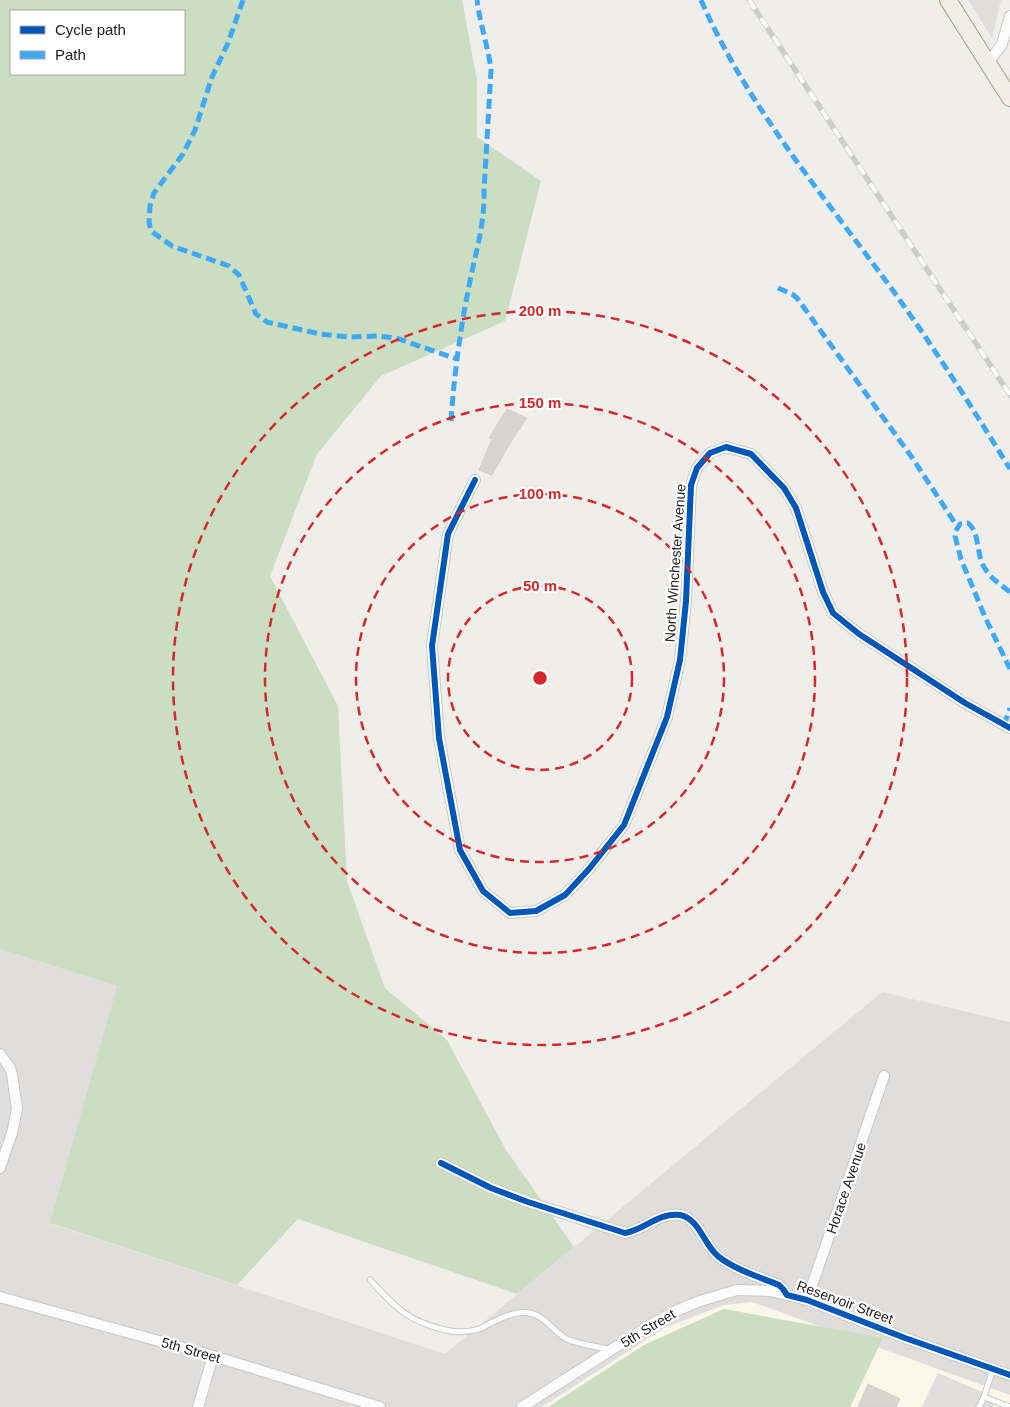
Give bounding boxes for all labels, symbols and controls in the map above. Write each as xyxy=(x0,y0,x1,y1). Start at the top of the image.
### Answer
legend xyxy=(10,10,185,75)
text: Cycle path xyxy=(55,21,126,38)
text: Path xyxy=(55,46,86,63)
text: 200 m xyxy=(519,302,561,319)
text: 150 m xyxy=(519,394,561,411)
street label: North Winchester Avenue xyxy=(661,483,689,643)
text: 100 m xyxy=(519,485,561,502)
text: 50 m xyxy=(523,577,557,594)
centre of rings xyxy=(531,669,549,687)
street label: Horace Avenue xyxy=(823,1140,869,1236)
street label: Reservoir Street xyxy=(795,1277,895,1327)
street label: 5th Street xyxy=(618,1305,678,1350)
street label: 5th Street xyxy=(160,1334,222,1366)

